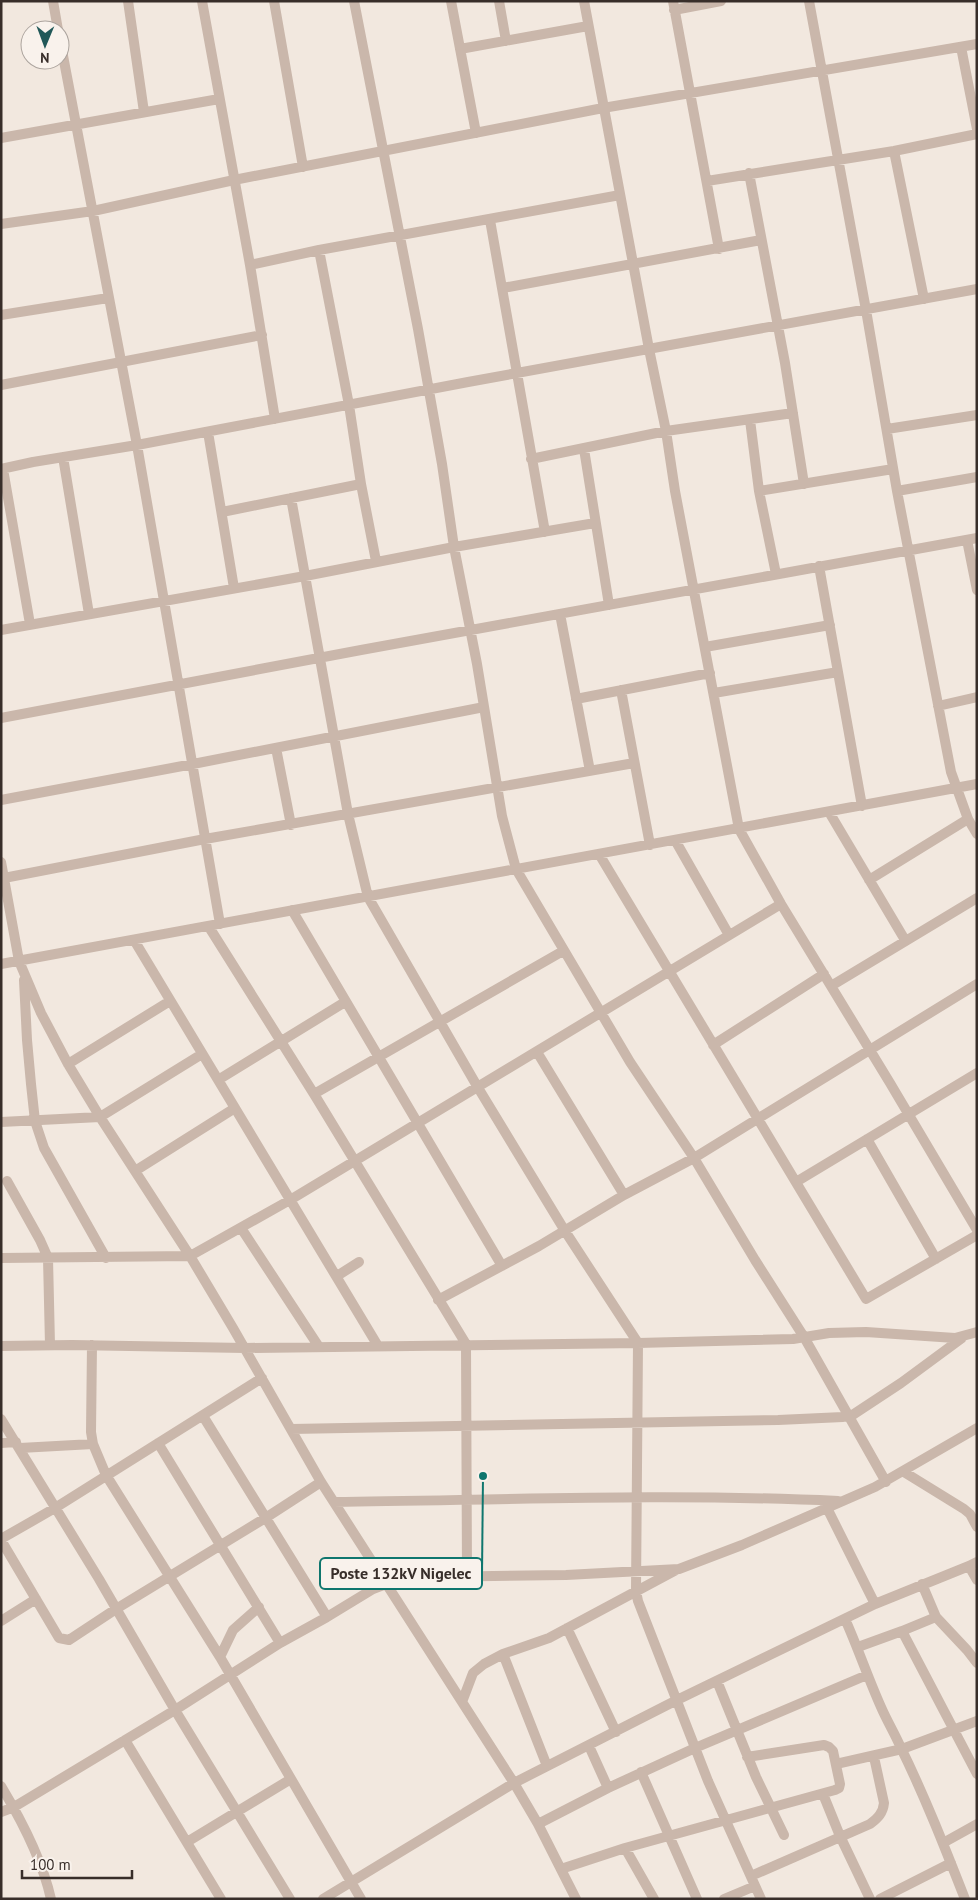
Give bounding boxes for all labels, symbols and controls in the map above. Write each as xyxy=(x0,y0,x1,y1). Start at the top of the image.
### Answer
north arrow xyxy=(20,20,70,70)
text: N xyxy=(40,49,50,67)
callout: Poste 132kV Nigelec xyxy=(320,1558,482,1589)
text: Poste 132kV Nigelec xyxy=(330,1563,472,1583)
scale bar xyxy=(22,1848,132,1880)
text: 100 m xyxy=(30,1855,71,1874)

